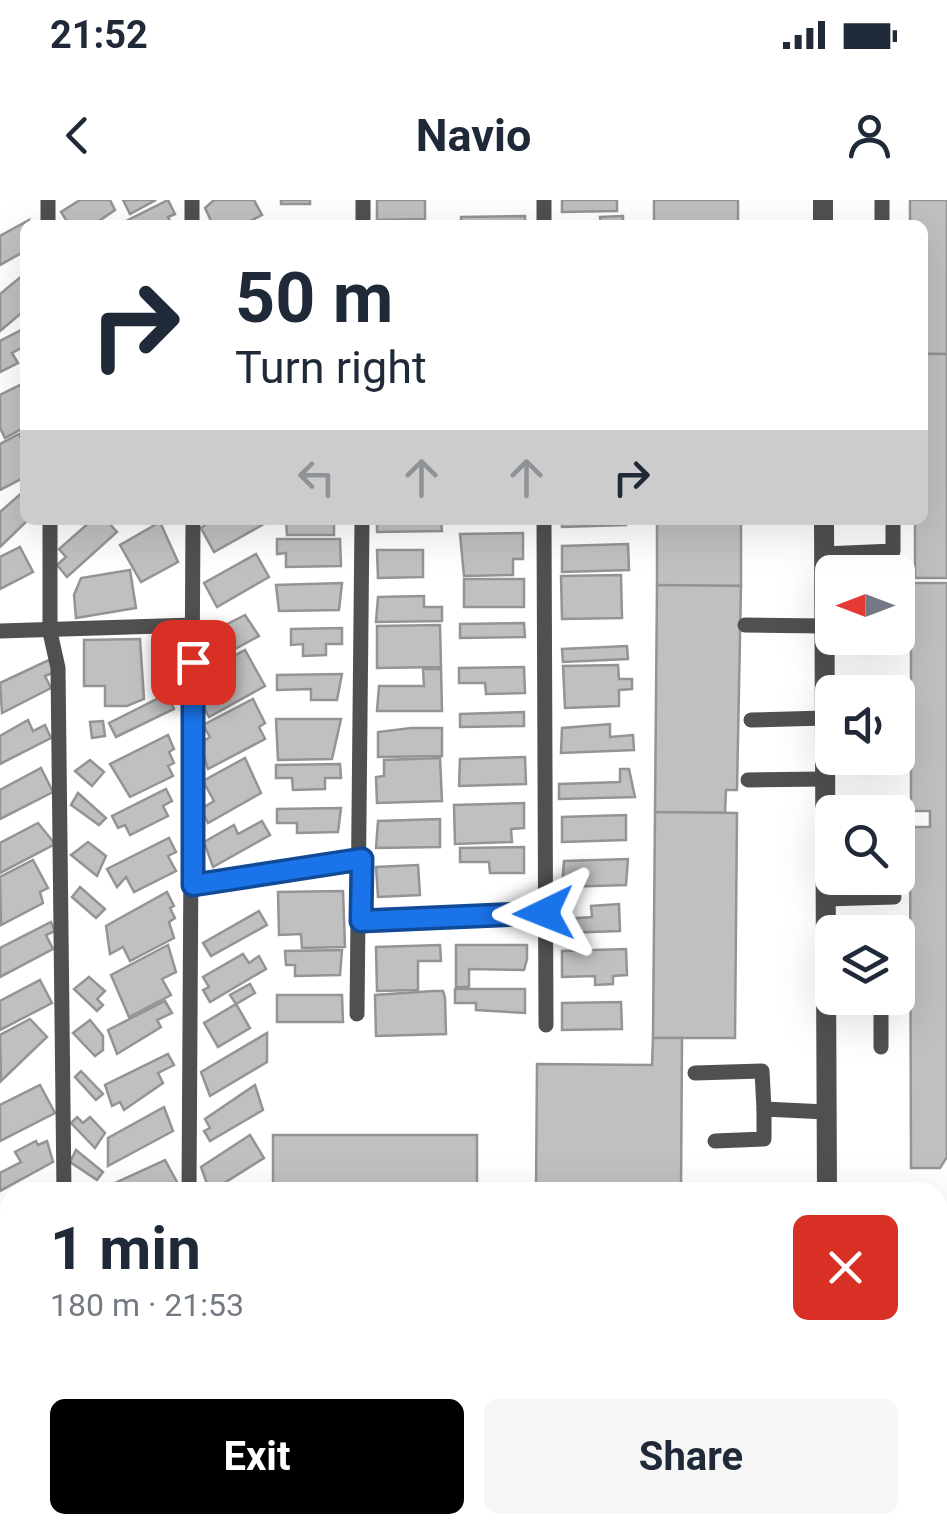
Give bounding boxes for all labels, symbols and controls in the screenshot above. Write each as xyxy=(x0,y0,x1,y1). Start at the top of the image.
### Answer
text: 21:52 xyxy=(50,13,148,57)
icon: back xyxy=(50,108,105,163)
icon: person xyxy=(842,108,897,163)
text: Navio xyxy=(416,109,531,162)
text: 50 m xyxy=(235,257,393,339)
icon: right xyxy=(70,260,200,390)
text: Turn right xyxy=(235,341,427,394)
icon: left xyxy=(289,450,344,505)
icon: ahead xyxy=(394,450,449,505)
icon: ahead xyxy=(499,450,554,505)
icon: right xyxy=(604,450,659,505)
north arrow xyxy=(815,555,915,655)
map controls xyxy=(815,555,915,1015)
pin xyxy=(151,620,236,705)
icon: arrive xyxy=(166,635,221,690)
button: sound xyxy=(815,675,915,775)
button: search xyxy=(815,795,915,895)
position arrow xyxy=(492,861,596,965)
button: layers xyxy=(815,915,915,1015)
text: 1 min xyxy=(50,1213,201,1284)
button: close xyxy=(793,1215,898,1320)
text: 180 m · 21:53 xyxy=(50,1286,244,1324)
button: Exit xyxy=(50,1399,464,1514)
button: Share xyxy=(484,1399,898,1514)

